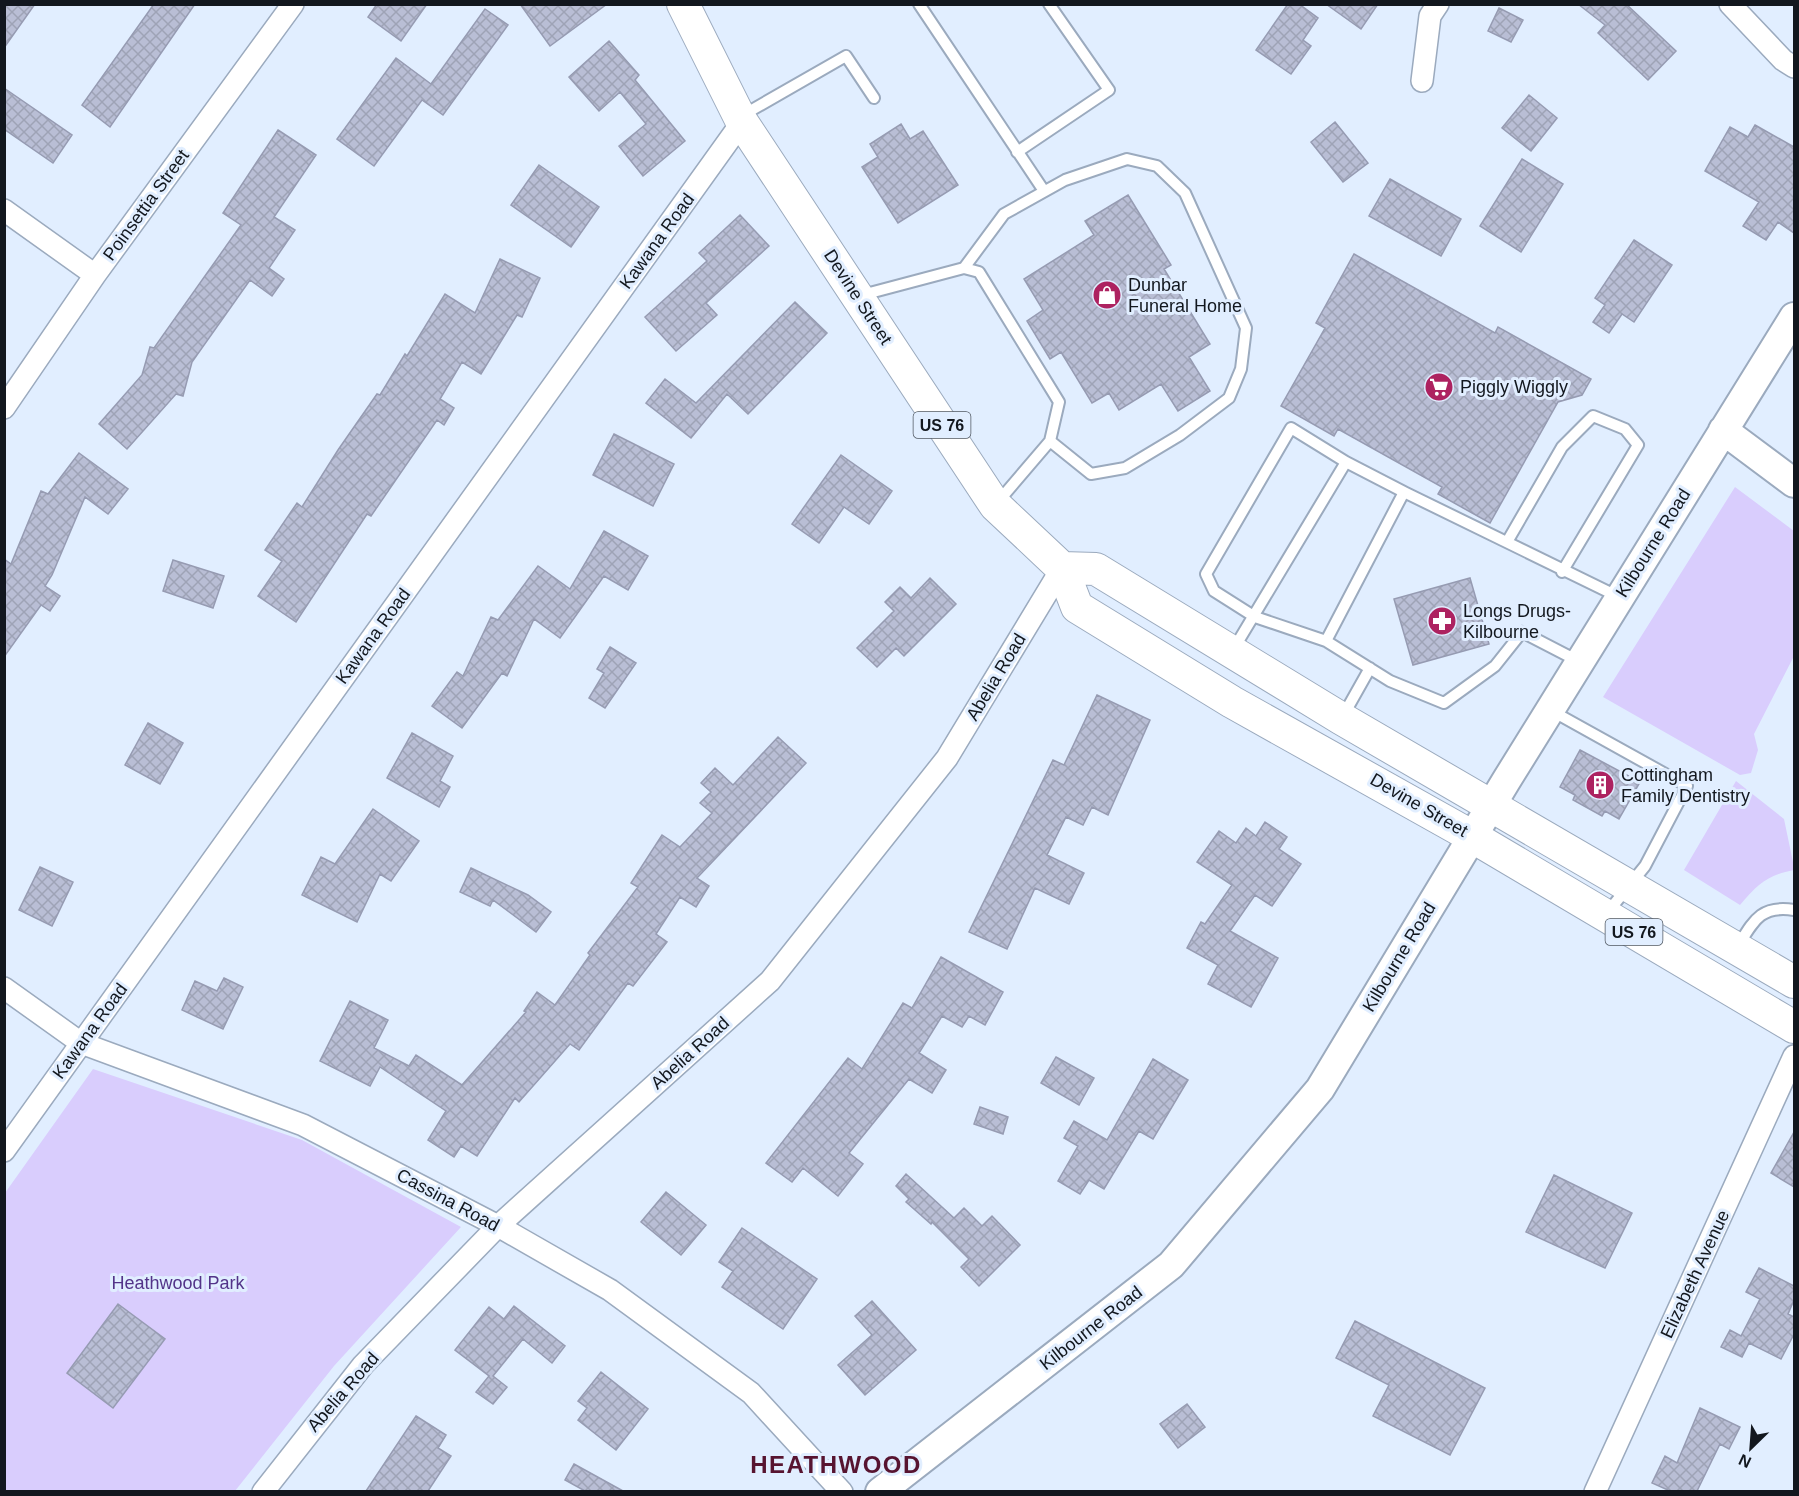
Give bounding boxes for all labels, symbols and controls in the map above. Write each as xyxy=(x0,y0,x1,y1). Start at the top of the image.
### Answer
street label: Poinsettia Street xyxy=(99,146,193,264)
street label: Kawana Road xyxy=(616,189,698,293)
street label: Devine Street xyxy=(820,246,896,348)
place label: Dunbar Funeral Home xyxy=(1128,275,1242,316)
shop icon: Dunbar Funeral Home xyxy=(1091,279,1123,311)
supermarket icon: Piggly Wiggly xyxy=(1423,371,1455,403)
place label: Piggly Wiggly xyxy=(1460,377,1568,397)
road number: US 76 xyxy=(914,412,970,438)
street label: Kilbourne Road xyxy=(1612,485,1694,601)
street label: Kawana Road xyxy=(332,584,414,688)
place label: Longs Drugs- Kilbourne xyxy=(1463,601,1571,642)
pharmacy icon: Longs Drugs- Kilbourne xyxy=(1426,605,1458,637)
street label: Abelia Road xyxy=(962,630,1030,724)
place label: Cottingham Family Dentistry xyxy=(1621,765,1750,806)
street label: Devine Street xyxy=(1367,769,1471,841)
building icon: Cottingham Family Dentistry xyxy=(1584,769,1616,801)
street label: Kilbourne Road xyxy=(1358,899,1440,1015)
road number: US 76 xyxy=(1606,919,1662,945)
street label: Kawana Road xyxy=(49,979,131,1083)
street label: Abelia Road xyxy=(647,1013,733,1093)
street label: Cassina Road xyxy=(393,1165,503,1235)
street label: Elizabeth Avenue xyxy=(1657,1207,1733,1341)
park label: Heathwood Park xyxy=(111,1273,246,1293)
street label: Kilbourne Road xyxy=(1036,1282,1146,1374)
street label: Abelia Road xyxy=(303,1348,383,1436)
north arrow xyxy=(1721,1418,1781,1478)
district label: HEATHWOOD xyxy=(750,1451,922,1478)
text: N xyxy=(1736,1451,1754,1471)

